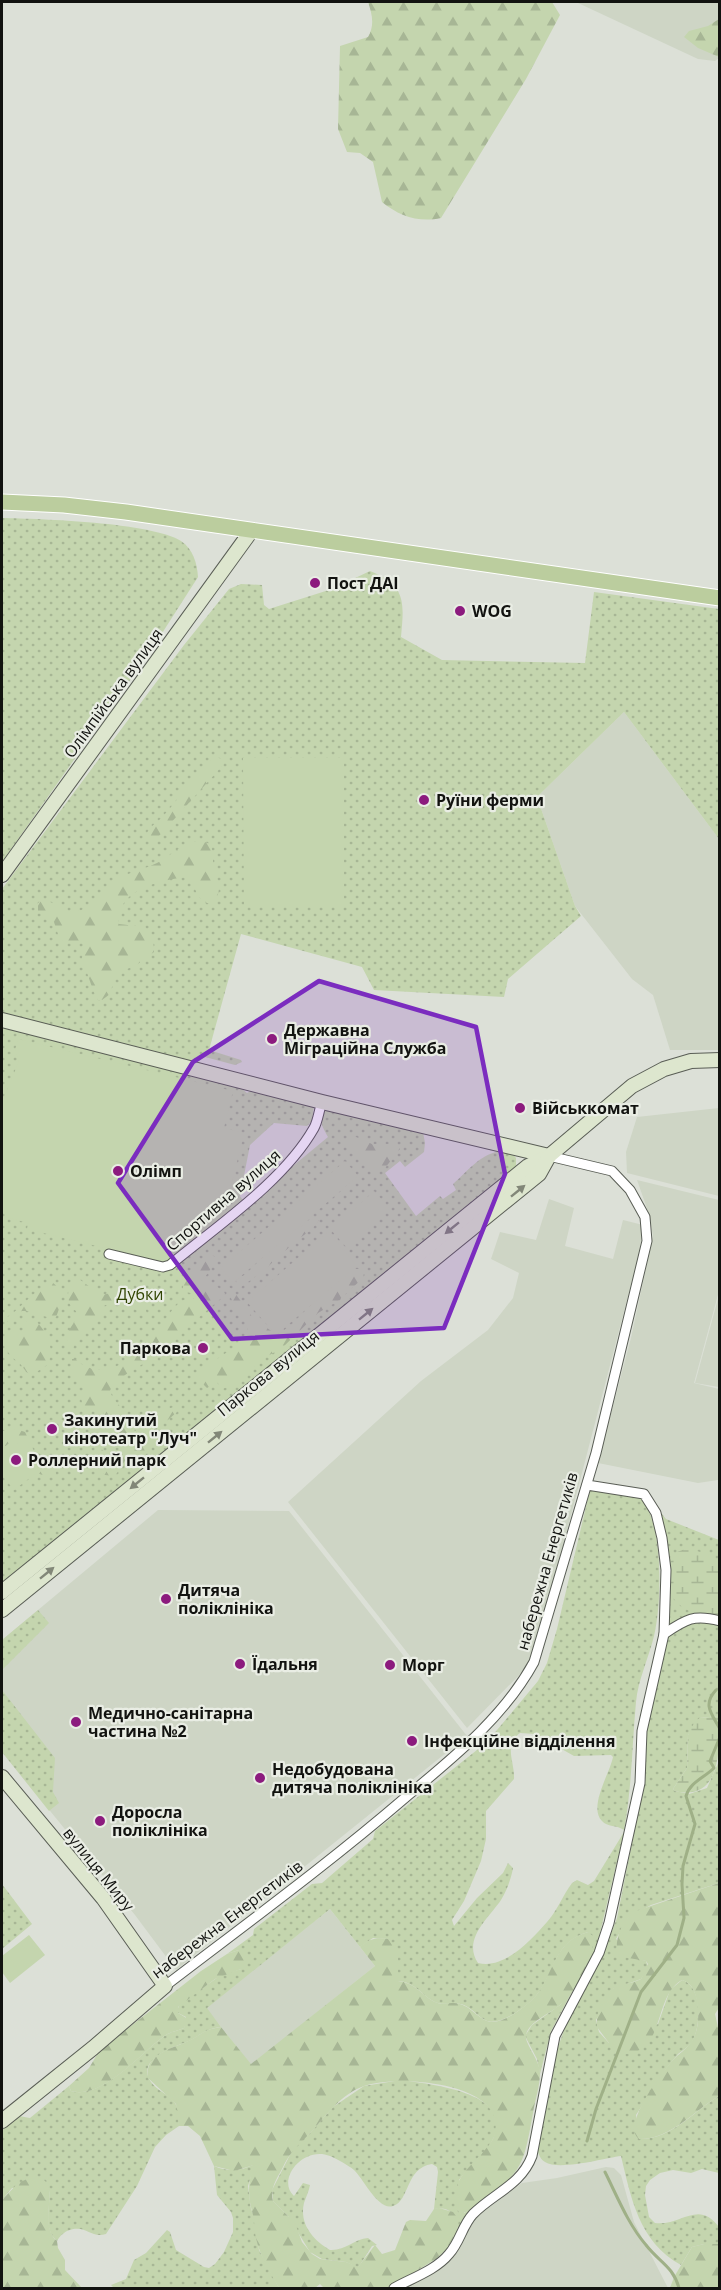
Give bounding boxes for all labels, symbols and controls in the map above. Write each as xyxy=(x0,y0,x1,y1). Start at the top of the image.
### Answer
place label: Пост ДАІ xyxy=(327,572,399,594)
marker: Пост ДАІ xyxy=(308,576,322,590)
place label: WOG xyxy=(472,600,512,622)
marker: WOG xyxy=(453,604,467,618)
street label: Олімпійська вулиця xyxy=(58,624,168,762)
place label: Руїни ферми xyxy=(436,789,544,811)
marker: Руїни ферми xyxy=(417,793,431,807)
place label: Державна Міграційна Служба xyxy=(284,1019,446,1059)
marker: Державна Міграційна Служба xyxy=(265,1032,279,1046)
place label: Військкомат xyxy=(532,1097,639,1119)
marker: Військкомат xyxy=(513,1101,527,1115)
street label: Спортивна вулиця xyxy=(161,1144,285,1256)
place label: Олімп xyxy=(130,1160,182,1182)
marker: Олімп xyxy=(111,1164,125,1178)
one-way arrow xyxy=(510,1186,525,1198)
one-way arrow xyxy=(444,1221,459,1233)
park label: Дубки xyxy=(117,1283,163,1305)
one-way arrow xyxy=(358,1308,374,1321)
street label: Паркова вулиця xyxy=(212,1325,324,1421)
place label: Паркова xyxy=(120,1337,191,1359)
marker: Паркова xyxy=(196,1341,210,1355)
place label: Закинутий кінотеатр "Луч" xyxy=(64,1409,197,1449)
marker: Закинутий кінотеатр "Луч" xyxy=(45,1422,59,1436)
one-way arrow xyxy=(207,1431,223,1444)
place label: Роллерний парк xyxy=(28,1449,166,1471)
marker: Роллерний парк xyxy=(9,1453,23,1467)
street label: набережна Енергетиків xyxy=(511,1469,583,1653)
one-way arrow xyxy=(129,1476,145,1489)
one-way arrow xyxy=(39,1567,55,1580)
place label: Дитяча поліклініка xyxy=(178,1579,274,1619)
marker: Дитяча поліклініка xyxy=(159,1592,173,1606)
place label: Їдальня xyxy=(251,1653,318,1675)
place label: Морг xyxy=(402,1654,445,1676)
marker: Їдальня xyxy=(233,1657,247,1671)
marker: Морг xyxy=(383,1658,397,1672)
place label: Медично-санітарна частина №2 xyxy=(88,1702,253,1742)
marker: Медично-санітарна частина №2 xyxy=(69,1715,83,1729)
place label: Інфекційне відділення xyxy=(424,1730,615,1752)
marker: Інфекційне відділення xyxy=(405,1734,419,1748)
place label: Недобудована дитяча поліклініка xyxy=(272,1758,433,1798)
marker: Недобудована дитяча поліклініка xyxy=(253,1771,267,1785)
place label: Доросла поліклініка xyxy=(112,1801,208,1841)
marker: Доросла поліклініка xyxy=(93,1814,107,1828)
street label: вулиця Миру xyxy=(58,1822,140,1916)
street label: набережна Енергетиків xyxy=(147,1855,307,1983)

